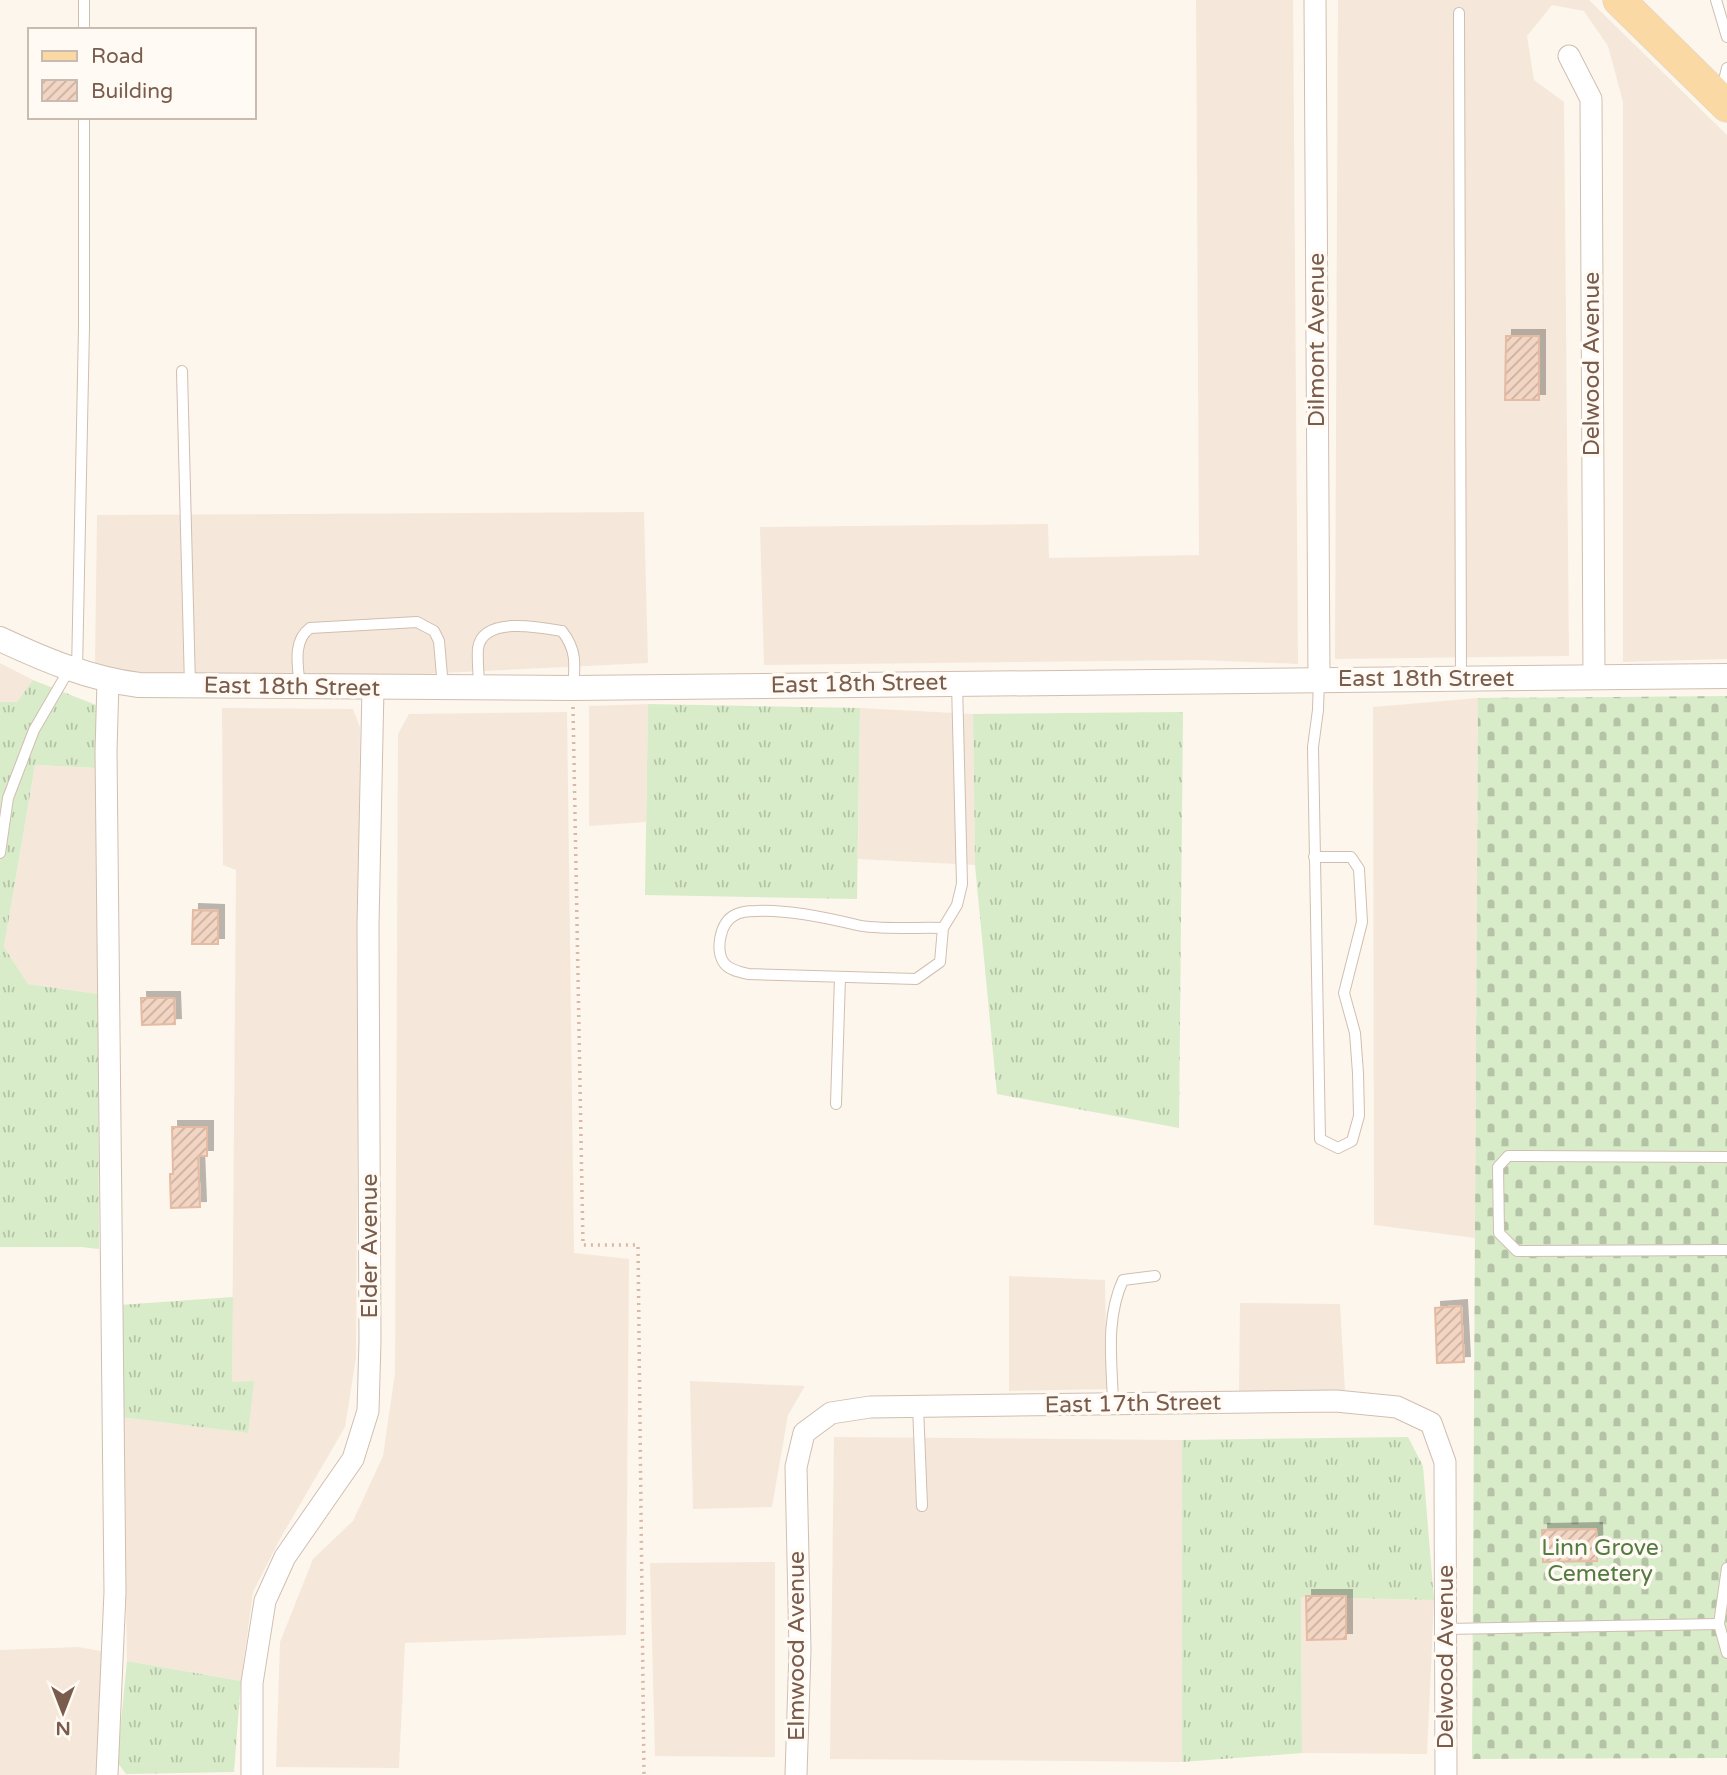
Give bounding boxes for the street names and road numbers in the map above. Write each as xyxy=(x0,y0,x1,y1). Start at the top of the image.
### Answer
street label: Dilmont Avenue xyxy=(1303,253,1331,427)
street label: Delwood Avenue xyxy=(1578,272,1606,456)
street label: East 18th Street xyxy=(1338,665,1514,693)
street label: East 18th Street xyxy=(770,668,948,700)
street label: East 18th Street xyxy=(203,671,381,703)
street label: Elder Avenue xyxy=(356,1173,384,1319)
street label: East 17th Street xyxy=(1044,1388,1222,1420)
street label: Elmwood Avenue xyxy=(783,1551,811,1741)
street label: Delwood Avenue xyxy=(1432,1565,1460,1749)

